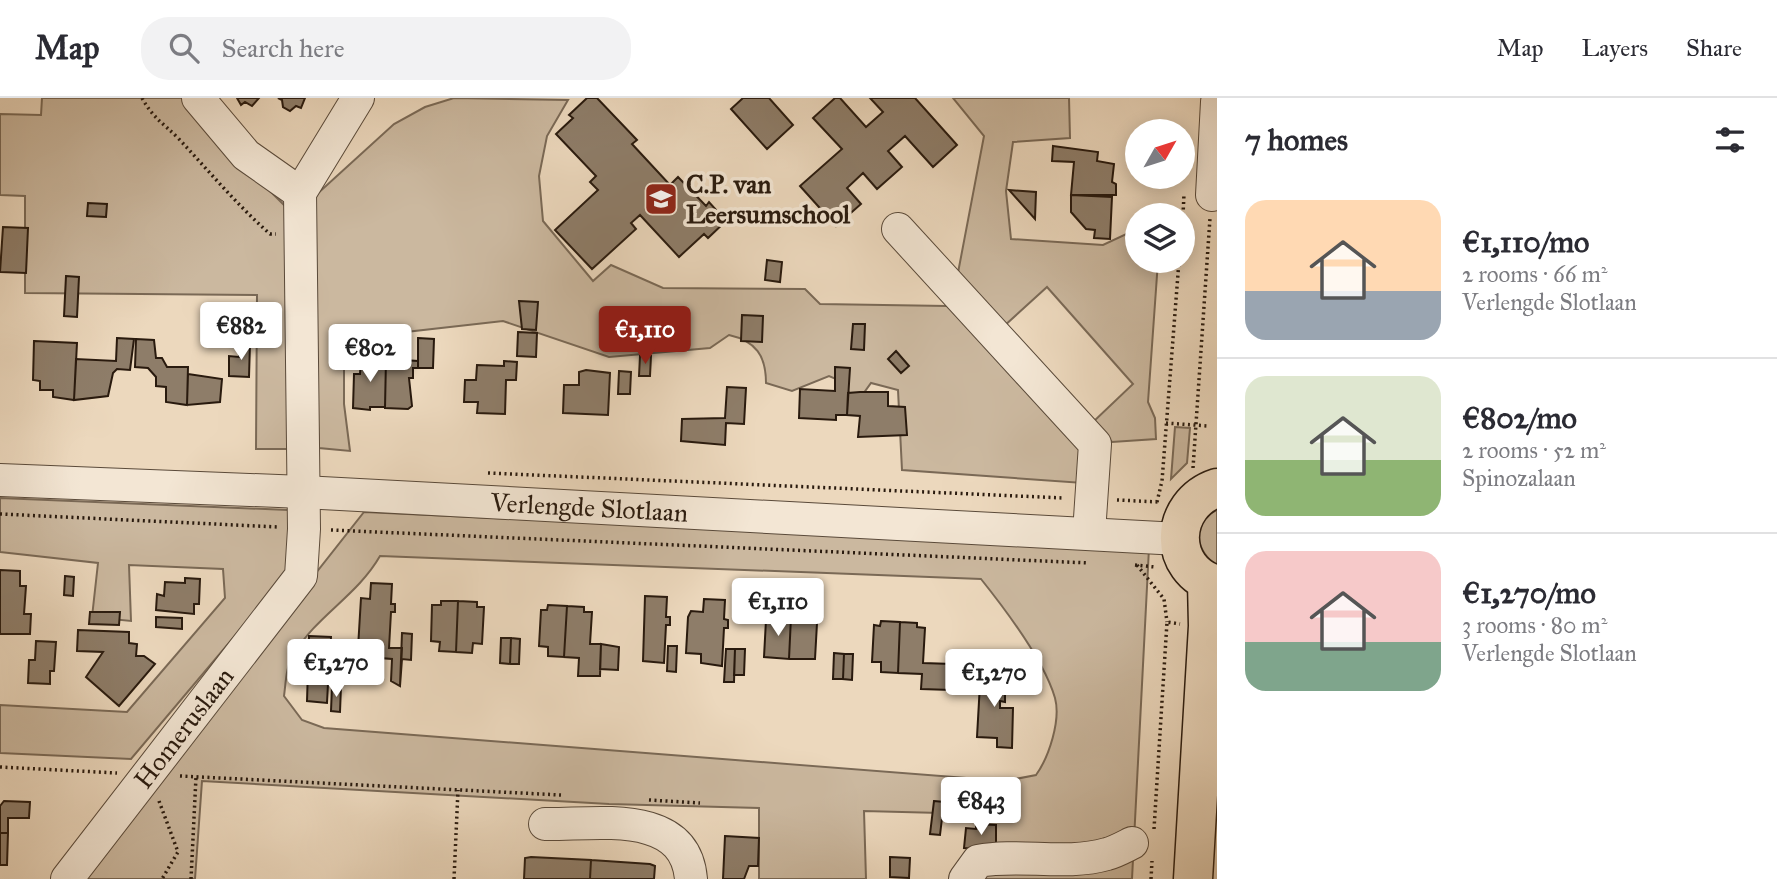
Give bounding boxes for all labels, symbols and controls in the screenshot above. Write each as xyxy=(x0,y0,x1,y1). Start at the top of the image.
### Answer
search box xyxy=(141,17,631,80)
text: Map xyxy=(35,28,99,68)
icon: search xyxy=(165,29,203,67)
text: Search here xyxy=(221,32,345,64)
text: Map xyxy=(1497,33,1544,63)
text: Layers xyxy=(1582,33,1648,63)
text: Share xyxy=(1686,33,1742,63)
north arrow xyxy=(1125,119,1195,189)
map controls xyxy=(1125,119,1195,273)
icon: filters xyxy=(1711,121,1749,159)
text: 7 homes xyxy=(1245,122,1348,158)
place label: C.P. van Leersumschool xyxy=(686,168,851,230)
school or university icon: C.P. van Leersumschool xyxy=(642,180,680,218)
button: layers xyxy=(1125,203,1195,273)
text: €1,110/mo xyxy=(1462,224,1589,260)
icon: home xyxy=(1301,228,1385,312)
text: 2 rooms · 66 m² xyxy=(1462,260,1607,288)
text: Verlengde Slotlaan xyxy=(1462,288,1637,316)
pin: €882 xyxy=(200,302,282,362)
pin: €1,110 xyxy=(588,306,702,366)
text: €882 xyxy=(216,311,266,339)
text: €1,110 xyxy=(615,315,675,343)
pin: €802 xyxy=(329,324,411,384)
text: €802 xyxy=(345,333,395,361)
text: €802/mo xyxy=(1462,400,1577,436)
icon: home xyxy=(1301,404,1385,488)
text: 2 rooms · 52 m² xyxy=(1462,436,1606,464)
text: Spinozalaan xyxy=(1462,464,1576,492)
street label: Verlengde Slotlaan xyxy=(489,486,689,529)
text: €1,270/mo xyxy=(1462,575,1596,611)
pin: €1,110 xyxy=(721,578,835,638)
icon: home xyxy=(1301,579,1385,663)
text: €1,110 xyxy=(748,587,808,615)
text: 3 rooms · 80 m² xyxy=(1462,611,1607,639)
text: Verlengde Slotlaan xyxy=(1462,639,1637,667)
pin: €1,270 xyxy=(279,640,393,699)
text: €1,270 xyxy=(303,648,369,676)
pin: €1,270 xyxy=(937,650,1051,709)
text: €1,270 xyxy=(961,658,1027,686)
street label: Homeruslaan xyxy=(127,661,241,795)
pin: €843 xyxy=(940,778,1022,837)
text: €843 xyxy=(957,786,1005,814)

